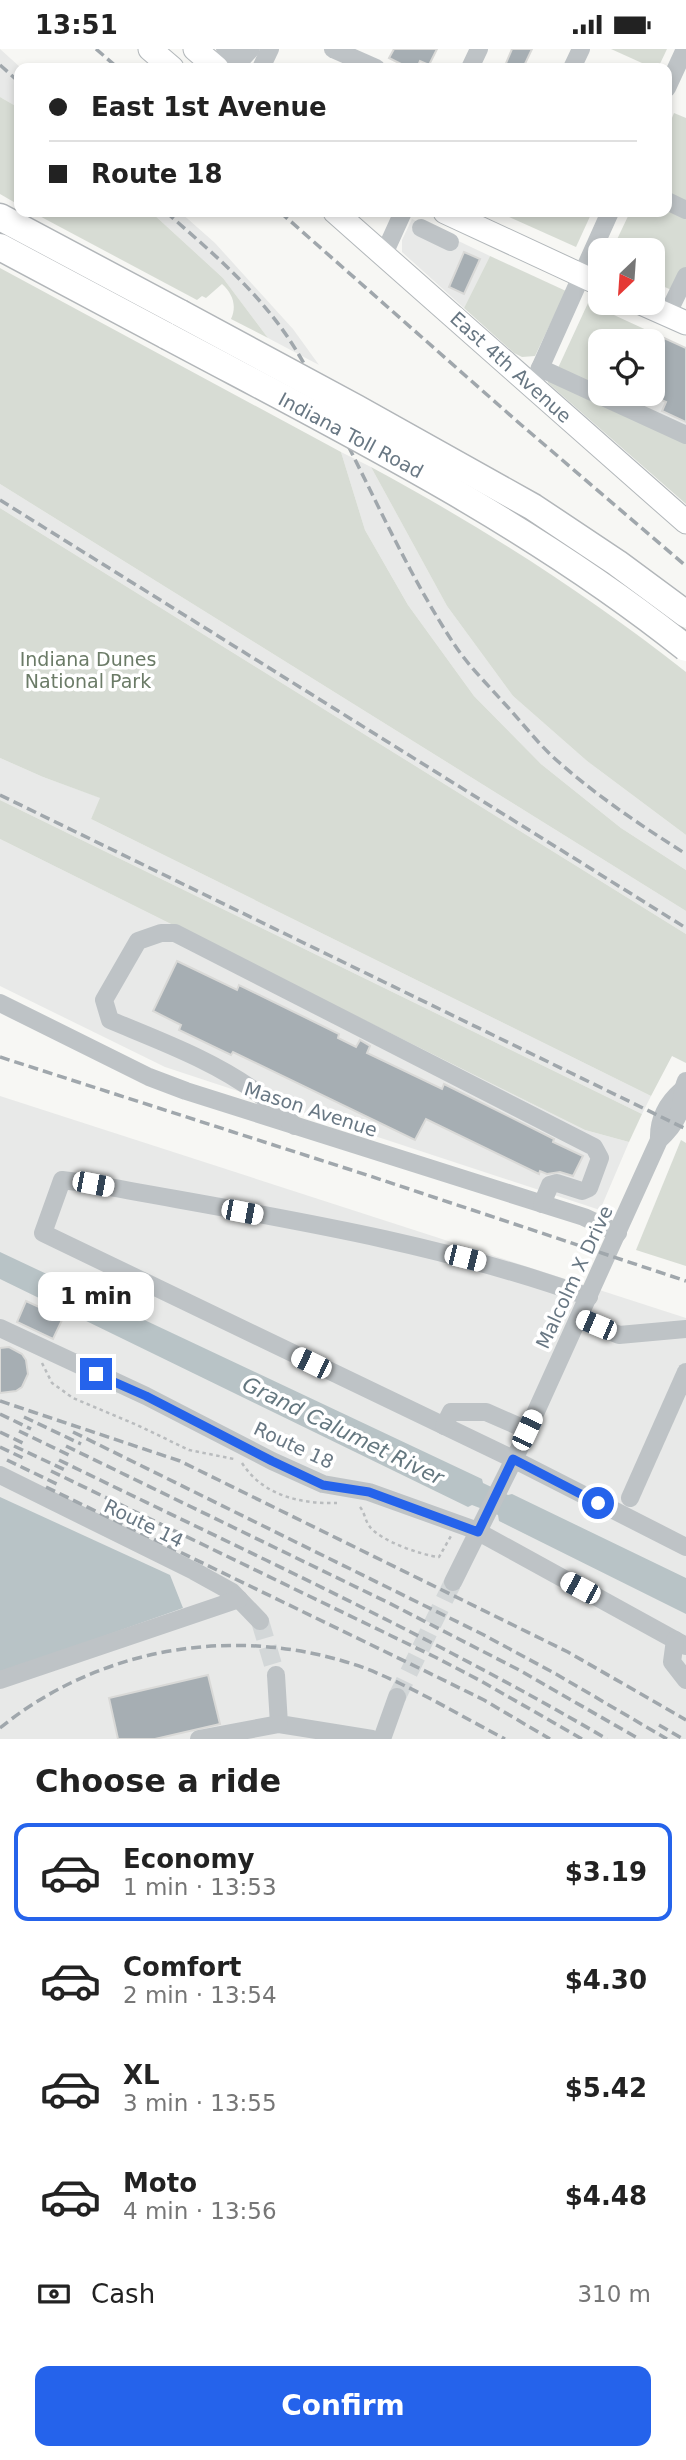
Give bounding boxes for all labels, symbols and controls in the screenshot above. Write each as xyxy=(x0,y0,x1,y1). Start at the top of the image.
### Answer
text: 13:51 xyxy=(35,10,118,40)
text: East 1st Avenue xyxy=(91,92,327,122)
text: Route 18 xyxy=(91,159,223,189)
north arrow xyxy=(588,238,665,315)
map controls xyxy=(588,238,665,406)
street label: East 4th Avenue xyxy=(446,307,576,427)
button: locate xyxy=(588,329,665,406)
street label: Indiana Toll Road xyxy=(275,388,427,482)
park label: Indiana Dunes National Park xyxy=(20,648,156,692)
street label: Mason Avenue xyxy=(242,1077,380,1141)
car xyxy=(71,1170,116,1198)
car xyxy=(220,1198,265,1226)
street label: Malcolm X Drive xyxy=(531,1202,617,1352)
car xyxy=(443,1243,488,1273)
callout: 1 min xyxy=(38,1273,154,1321)
text: 1 min xyxy=(60,1283,132,1309)
car xyxy=(573,1307,620,1343)
car xyxy=(288,1344,335,1382)
route end xyxy=(80,1358,112,1390)
water label: Grand Calumet River xyxy=(239,1372,449,1491)
car xyxy=(509,1407,546,1453)
street label: Route 18 xyxy=(251,1417,337,1473)
route start xyxy=(582,1487,614,1519)
street label: Route 14 xyxy=(101,1494,187,1552)
car xyxy=(557,1569,604,1607)
text: Choose a ride xyxy=(35,1762,281,1800)
icon: car xyxy=(39,1841,102,1904)
text: Economy xyxy=(123,1844,254,1874)
text: $3.19 xyxy=(565,1857,647,1887)
text: 1 min · 13:53 xyxy=(123,1874,277,1900)
icon: car xyxy=(39,1949,102,2012)
text: Comfort xyxy=(123,1952,241,1982)
text: $4.30 xyxy=(565,1965,647,1995)
text: 2 min · 13:54 xyxy=(123,1982,277,2008)
icon: car xyxy=(39,2057,102,2120)
text: XL xyxy=(123,2060,160,2090)
text: $5.42 xyxy=(565,2073,647,2103)
text: 3 min · 13:55 xyxy=(123,2090,277,2116)
icon: car xyxy=(39,2165,102,2228)
text: Moto xyxy=(123,2168,197,2198)
text: $4.48 xyxy=(565,2181,647,2211)
text: 4 min · 13:56 xyxy=(123,2198,277,2224)
icon: cash xyxy=(35,2275,73,2313)
text: Cash xyxy=(91,2279,155,2309)
text: 310 m xyxy=(577,2281,651,2307)
button: Confirm xyxy=(35,2366,651,2446)

